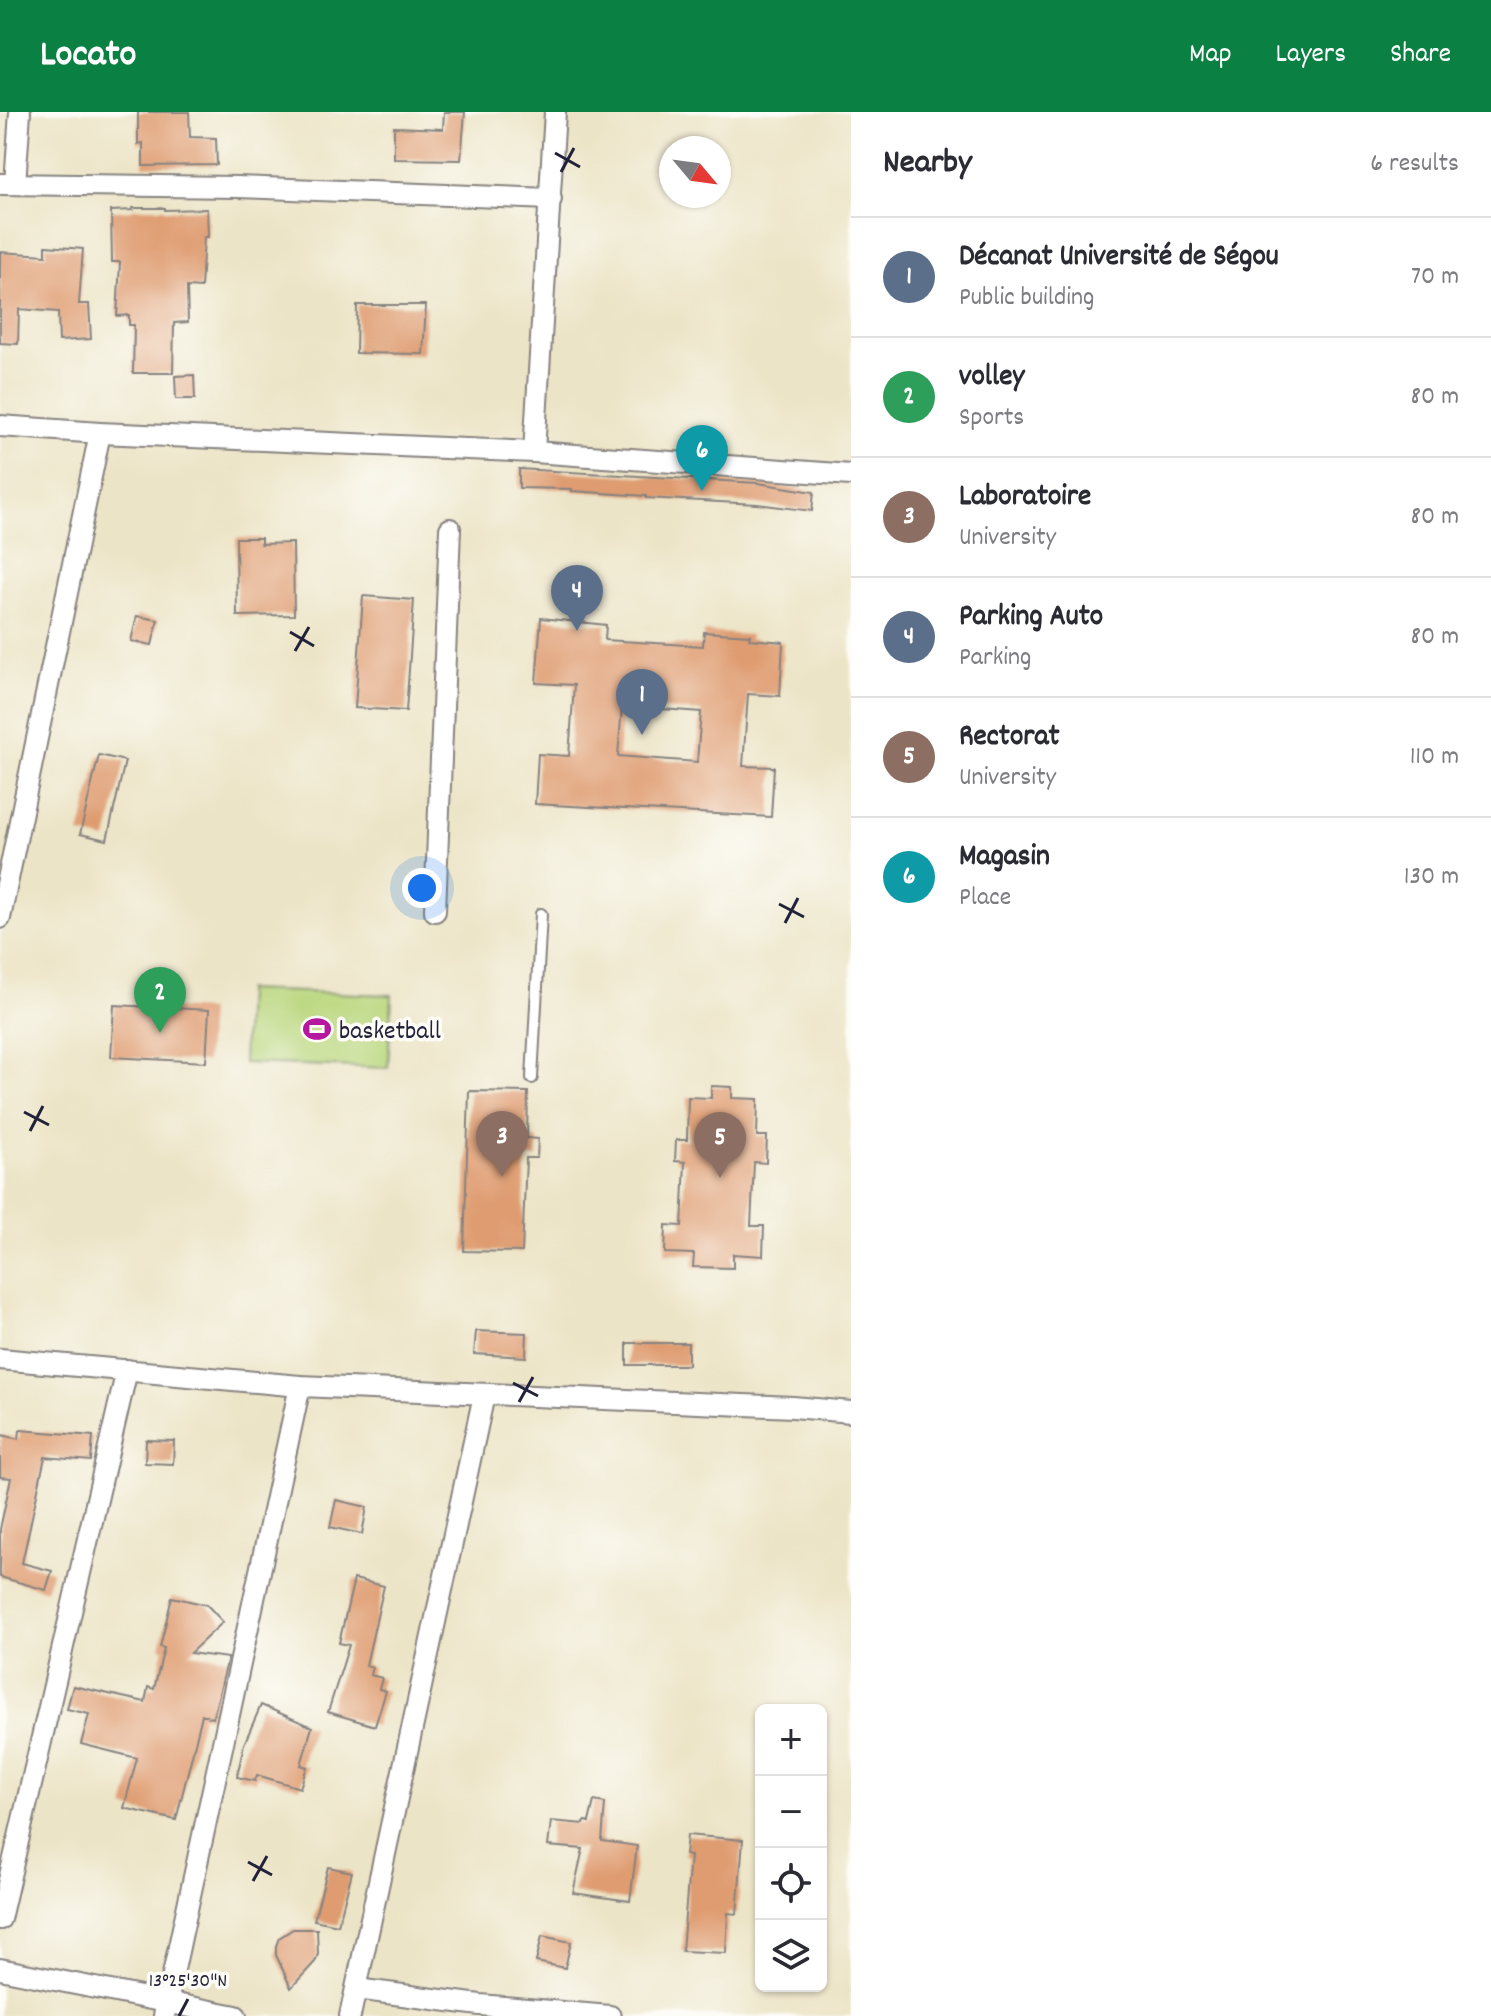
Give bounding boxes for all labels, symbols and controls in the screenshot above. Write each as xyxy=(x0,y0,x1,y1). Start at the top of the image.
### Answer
text: Locato xyxy=(40,29,136,84)
text: Map xyxy=(1189,36,1232,76)
text: Layers xyxy=(1276,36,1346,76)
text: Share xyxy=(1390,36,1451,76)
north arrow xyxy=(659,136,731,208)
text: Nearby xyxy=(883,140,972,189)
text: 6 results xyxy=(1370,146,1459,183)
text: Décanat Université de Ségou xyxy=(959,237,1279,280)
text: 1 xyxy=(906,259,912,296)
text: 70 m xyxy=(1411,259,1459,296)
text: Public building xyxy=(959,280,1094,317)
text: volley xyxy=(959,357,1025,400)
text: 2 xyxy=(903,379,915,416)
text: 80 m xyxy=(1411,379,1459,416)
text: Sports xyxy=(959,400,1024,437)
pin: 6 xyxy=(676,425,728,491)
text: Laboratoire xyxy=(959,477,1091,520)
text: 3 xyxy=(903,499,915,536)
text: 80 m xyxy=(1411,499,1459,536)
text: University xyxy=(959,520,1056,557)
pin: 4 xyxy=(551,565,603,631)
text: Parking Auto xyxy=(959,597,1103,640)
text: 4 xyxy=(904,619,914,656)
text: 80 m xyxy=(1411,619,1459,656)
text: Parking xyxy=(959,640,1031,677)
pin: 1 xyxy=(616,669,668,735)
text: Rectorat xyxy=(959,717,1060,760)
text: 5 xyxy=(903,739,915,776)
text: 110 m xyxy=(1410,739,1459,776)
text: University xyxy=(959,760,1056,797)
text: Magasin xyxy=(959,837,1050,880)
text: 6 xyxy=(903,859,915,896)
text: 130 m xyxy=(1404,859,1459,896)
your location xyxy=(402,868,442,908)
text: Place xyxy=(959,880,1011,917)
pin: 2 xyxy=(134,967,186,1033)
sports icon: basketball xyxy=(302,1014,332,1044)
place label: basketball xyxy=(339,1014,441,1051)
pin: 3 xyxy=(476,1111,528,1177)
pin: 5 xyxy=(694,1112,746,1178)
map controls xyxy=(755,1704,827,1992)
button: + xyxy=(755,1704,827,1776)
button: − xyxy=(755,1776,827,1848)
button: locate xyxy=(755,1848,827,1920)
button: layers xyxy=(755,1920,827,1992)
text: 13°25'30"N xyxy=(149,1968,227,1996)

